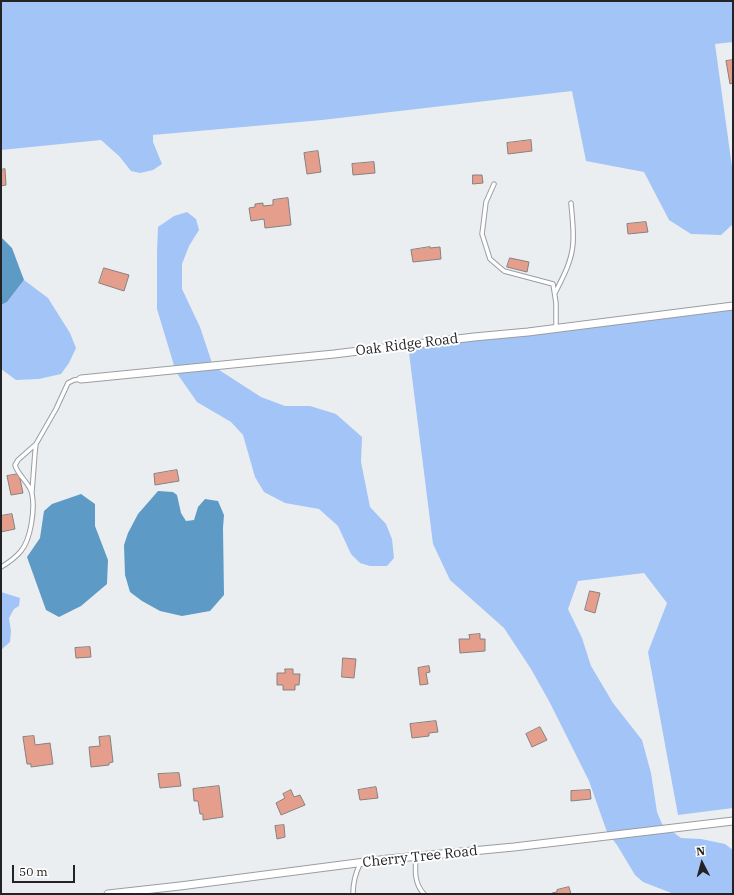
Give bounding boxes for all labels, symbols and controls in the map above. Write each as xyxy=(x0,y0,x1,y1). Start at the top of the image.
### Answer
street label: Oak Ridge Road xyxy=(355,330,459,360)
street label: Cherry Tree Road xyxy=(362,843,478,871)
north arrow xyxy=(682,843,722,883)
text: N xyxy=(696,844,706,858)
scale bar xyxy=(14,857,77,883)
text: 50 m xyxy=(19,864,48,879)

